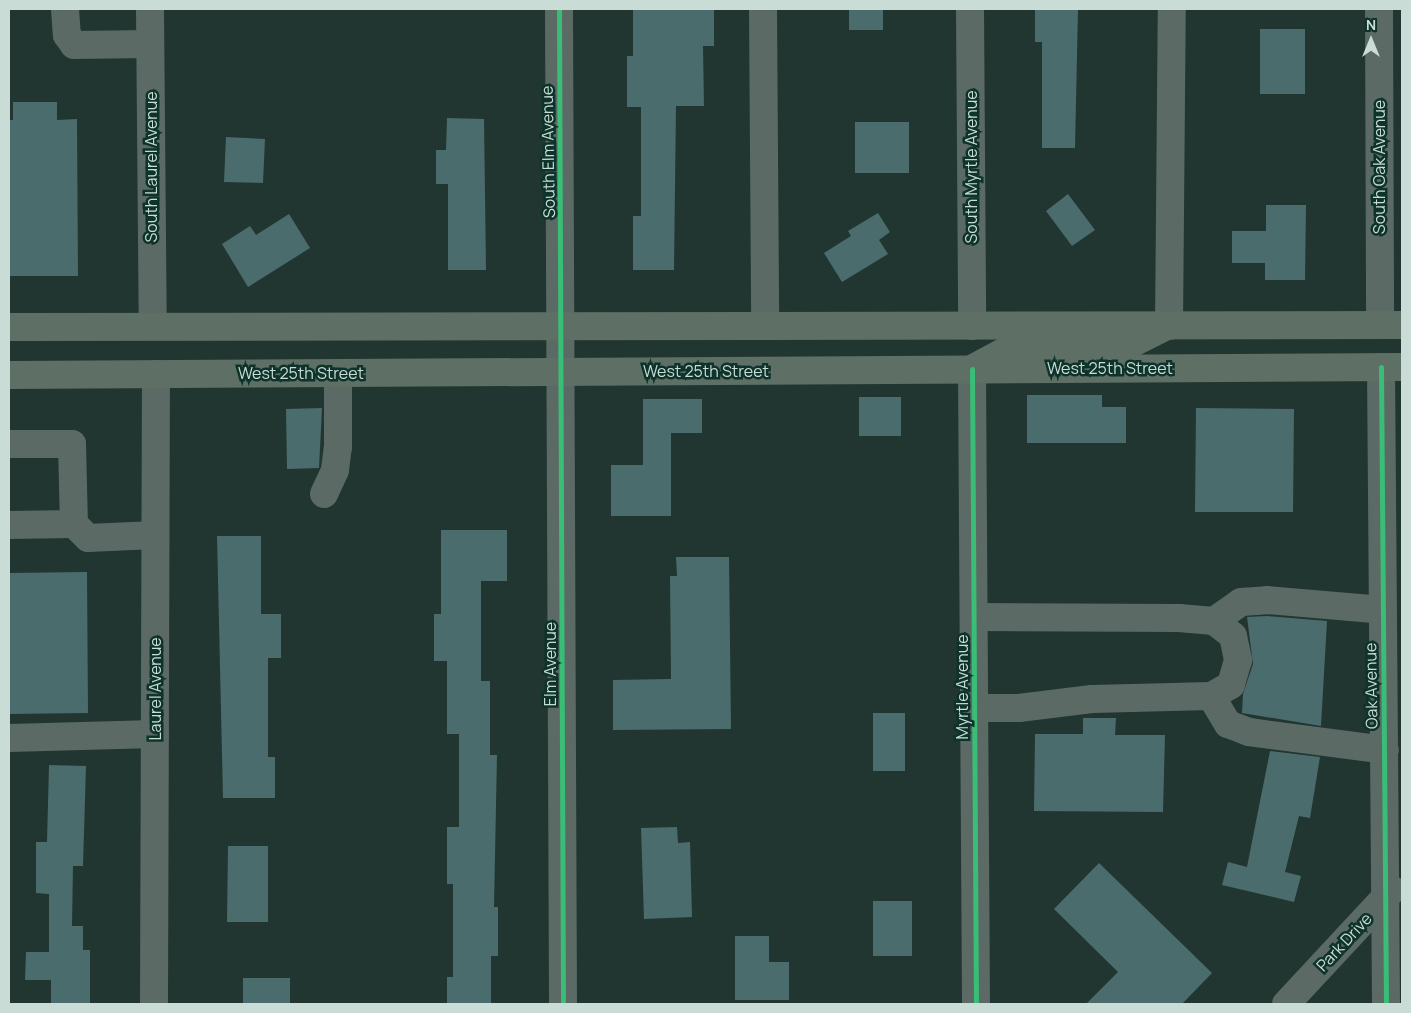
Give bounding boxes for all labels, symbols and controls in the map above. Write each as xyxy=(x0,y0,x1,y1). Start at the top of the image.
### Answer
north arrow xyxy=(1346,15,1396,65)
text: N xyxy=(1366,15,1376,34)
street label: South Elm Avenue xyxy=(537,86,559,218)
street label: South Myrtle Avenue xyxy=(961,90,981,244)
street label: South Laurel Avenue xyxy=(141,91,161,243)
street label: South Oak Avenue xyxy=(1369,100,1389,234)
street label: West 25th Street xyxy=(1047,358,1173,378)
street label: West 25th Street xyxy=(643,361,769,381)
street label: West 25th Street xyxy=(238,363,364,383)
street label: Elm Avenue xyxy=(540,622,560,706)
street label: Myrtle Avenue xyxy=(952,634,972,740)
street label: Laurel Avenue xyxy=(145,637,165,741)
street label: Oak Avenue xyxy=(1361,643,1381,729)
street label: Park Drive xyxy=(1312,909,1376,975)

